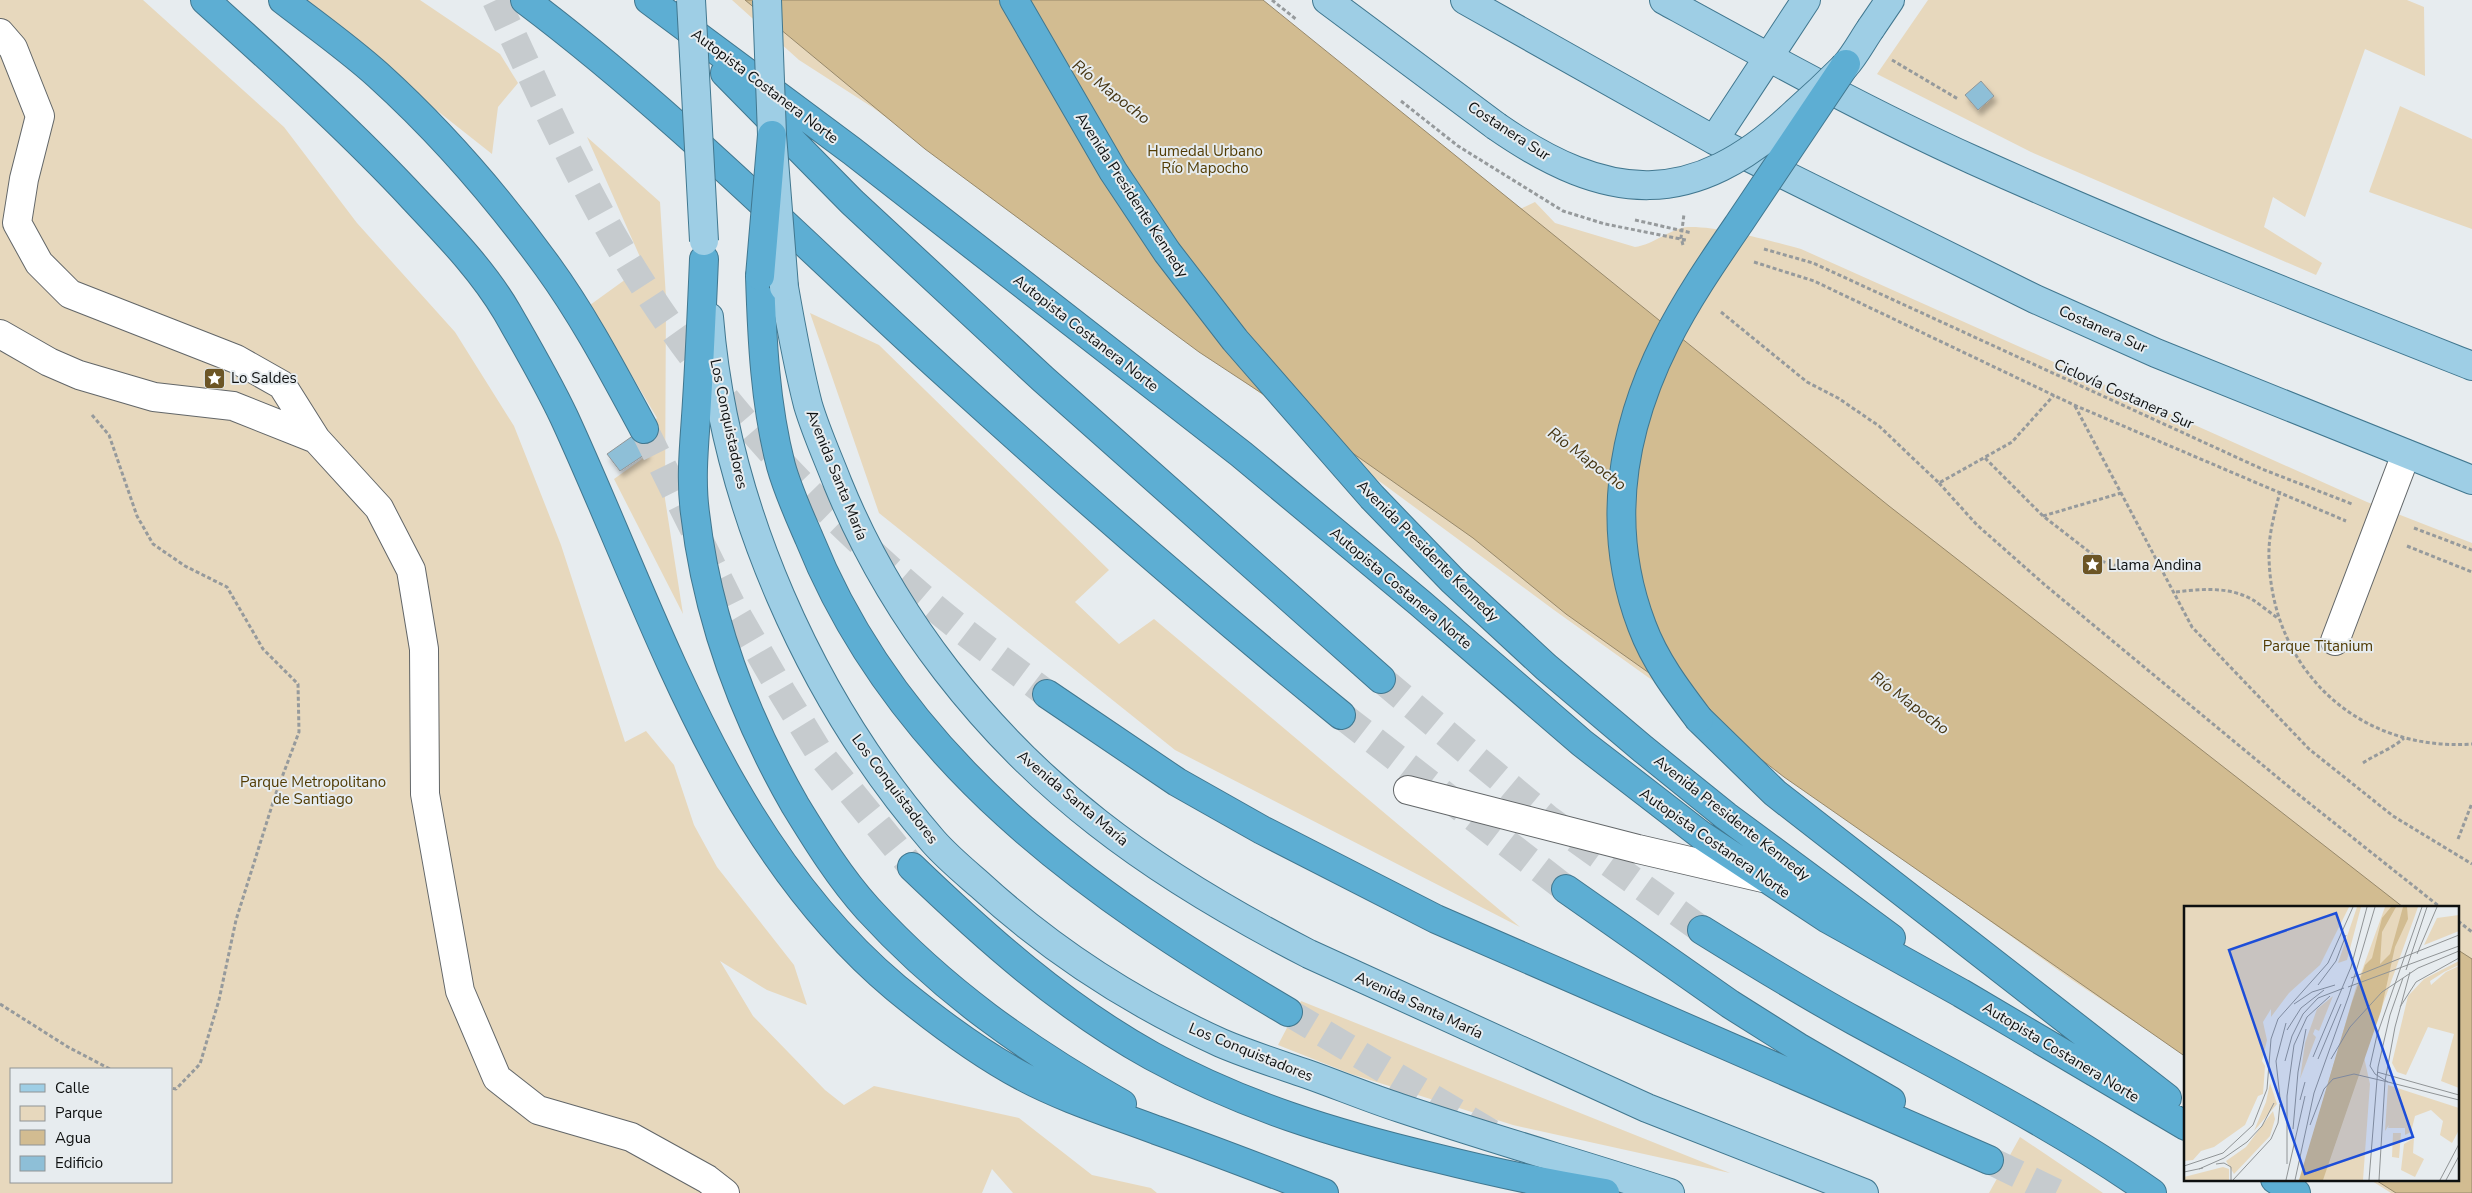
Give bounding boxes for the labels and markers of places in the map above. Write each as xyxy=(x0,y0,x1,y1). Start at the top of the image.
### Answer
place icon: Lo Saldes xyxy=(203,366,227,390)
place label: Lo Saldes xyxy=(231,368,297,388)
place icon: Llama Andina xyxy=(2080,553,2104,577)
place label: Llama Andina xyxy=(2108,555,2201,575)

